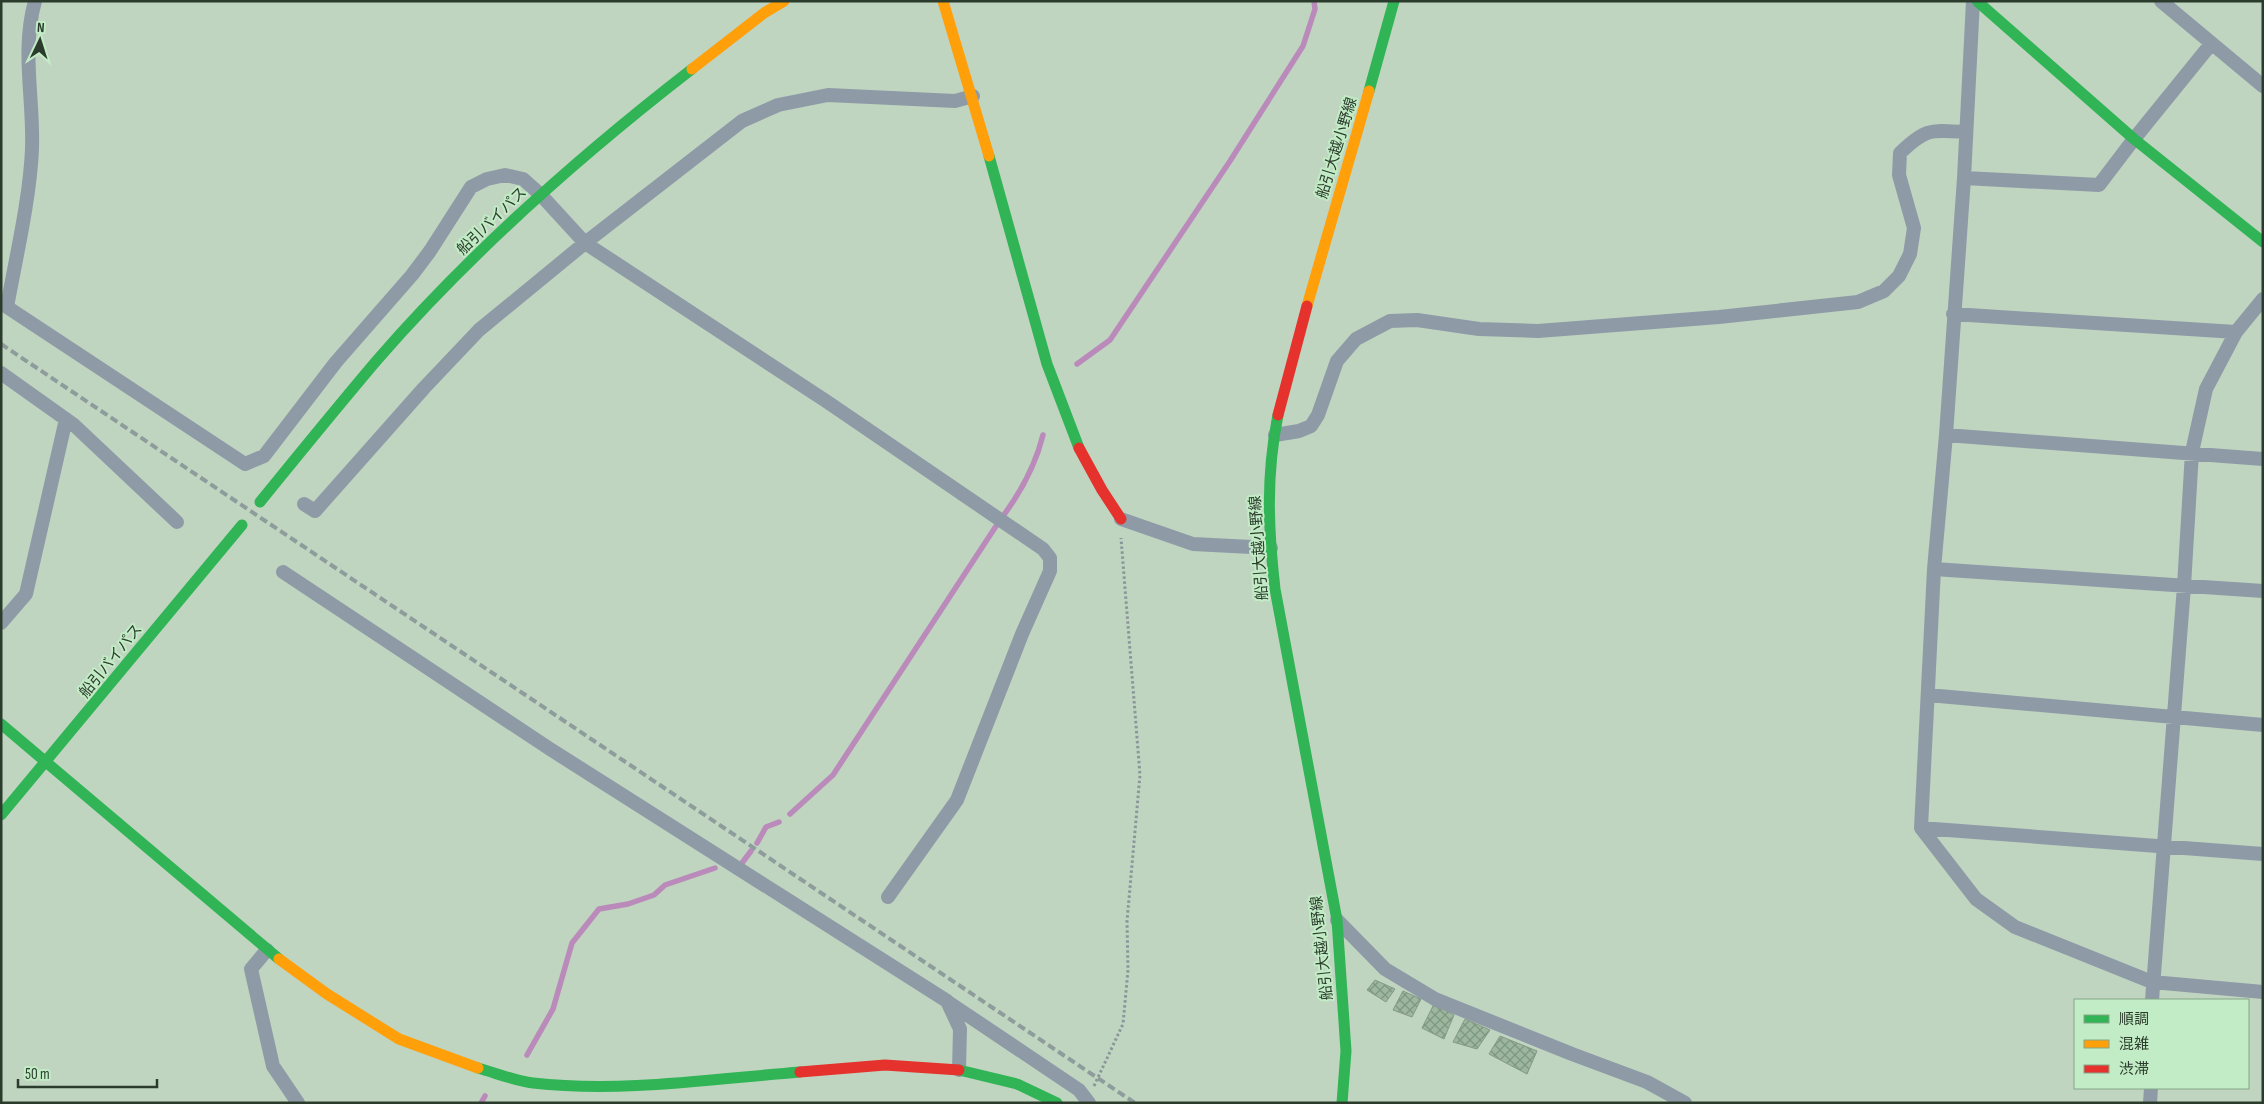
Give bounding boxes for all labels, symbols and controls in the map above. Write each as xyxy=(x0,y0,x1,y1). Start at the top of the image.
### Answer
north arrow xyxy=(15,15,65,65)
text: N xyxy=(37,19,45,36)
street label: 船引大越小野線 xyxy=(1313,95,1361,201)
street label: 船引バイパス xyxy=(453,183,531,259)
street label: 船引大越小野線 xyxy=(1246,495,1272,601)
street label: 船引バイパス xyxy=(75,620,147,702)
street label: 船引大越小野線 xyxy=(1307,895,1337,1001)
legend xyxy=(2074,999,2249,1089)
text: 順調 xyxy=(2119,1010,2149,1029)
text: 混雑 xyxy=(2119,1035,2149,1054)
scale bar xyxy=(18,1056,156,1088)
text: 渋滞 xyxy=(2119,1060,2149,1079)
text: 50 m xyxy=(25,1065,50,1084)

